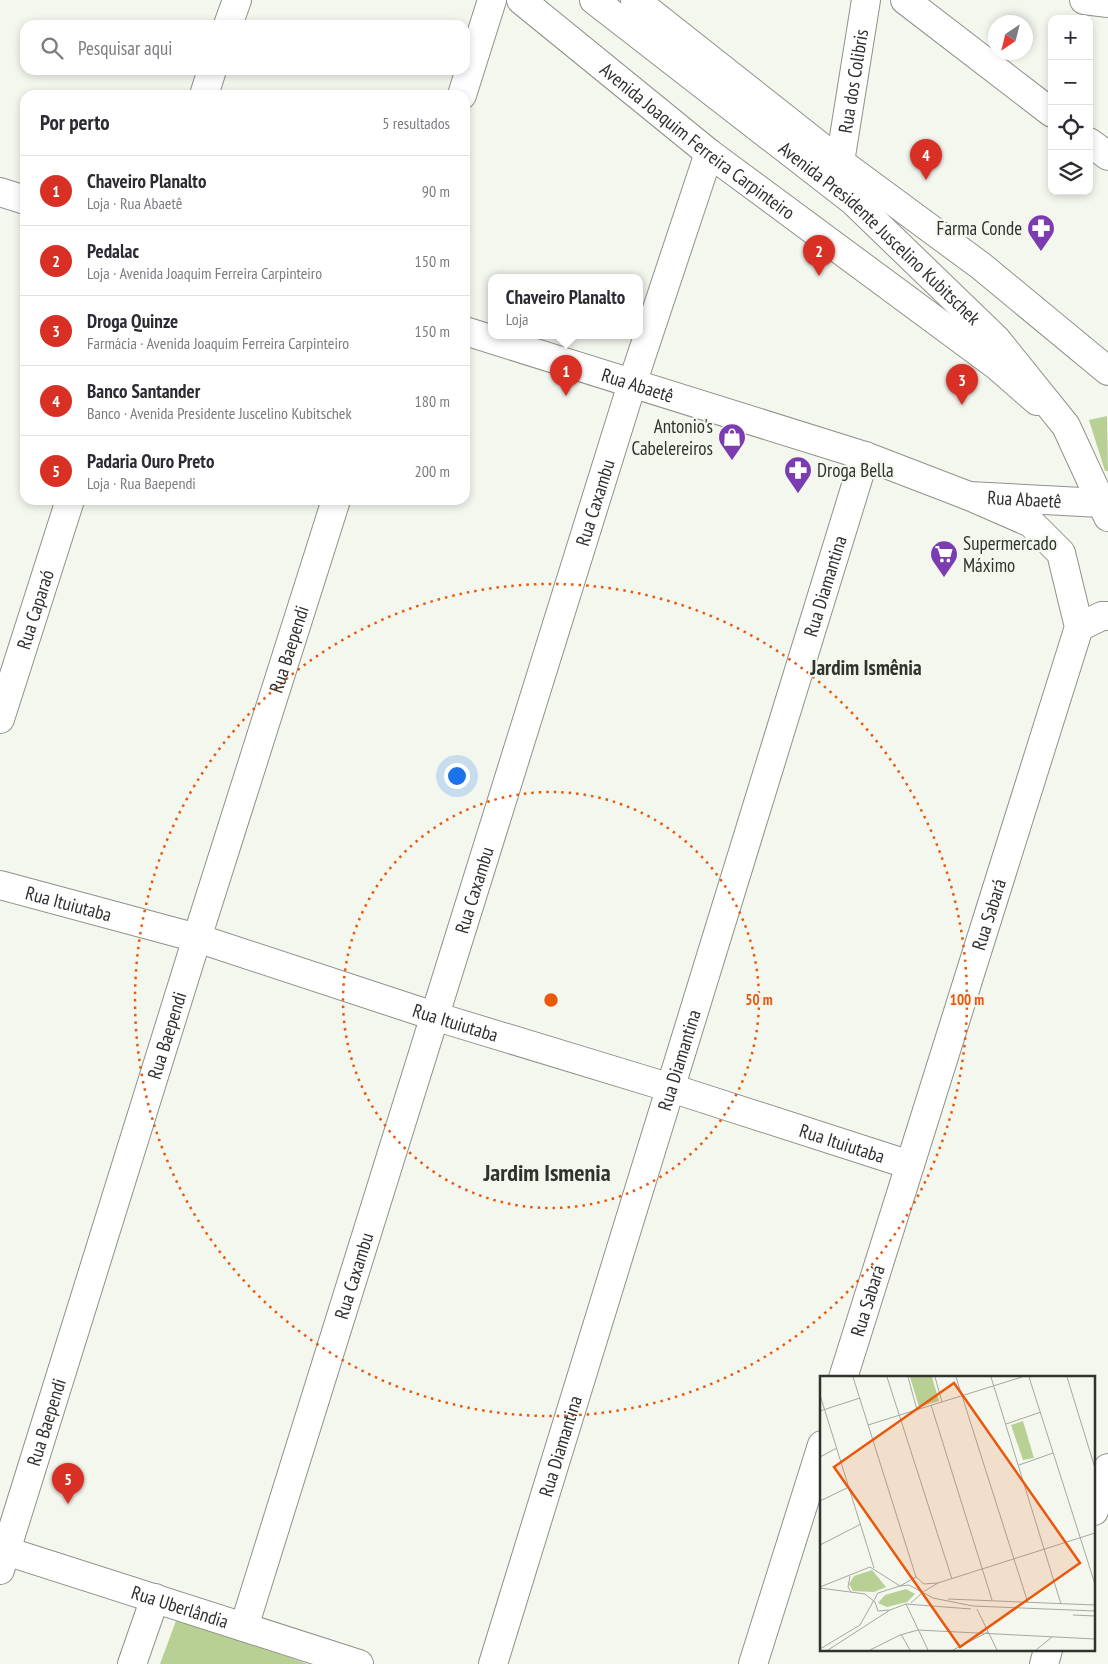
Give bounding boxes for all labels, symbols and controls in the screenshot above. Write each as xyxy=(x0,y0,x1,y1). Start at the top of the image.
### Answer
north arrow xyxy=(988,15,1033,60)
map controls xyxy=(1048,15,1093,195)
button: + xyxy=(1048,15,1093,60)
search box xyxy=(20,20,470,75)
street label: Rua dos Colibris xyxy=(833,27,873,135)
icon: search xyxy=(38,34,66,62)
text: Pesquisar aqui xyxy=(78,36,172,60)
street label: Avenida Joaquim Ferreira Carpinteiro xyxy=(595,57,800,225)
button: − xyxy=(1048,60,1093,105)
button: locate xyxy=(1048,105,1093,150)
text: Por perto xyxy=(40,109,110,136)
text: 5 resultados xyxy=(382,113,450,133)
street label: Avenida Presidente Juscelino Kubitschek xyxy=(774,136,986,330)
pin: 4 xyxy=(910,139,942,180)
button: layers xyxy=(1048,150,1093,195)
text: Chaveiro Planalto xyxy=(87,169,206,193)
text: 1 xyxy=(52,181,60,201)
text: 90 m xyxy=(422,181,450,201)
text: Loja · Rua Abaetê xyxy=(87,193,182,213)
pharmacy icon: Farma Conde xyxy=(1026,213,1056,252)
place label: Farma Conde xyxy=(937,216,1022,240)
pin: 2 xyxy=(803,235,835,276)
text: Pedalac xyxy=(87,239,139,263)
text: 2 xyxy=(52,251,60,271)
text: 150 m xyxy=(415,251,450,271)
text: Loja · Avenida Joaquim Ferreira Carpinteiro xyxy=(87,263,322,283)
popup xyxy=(488,274,643,339)
text: Chaveiro Planalto xyxy=(506,285,625,309)
text: Droga Quinze xyxy=(87,309,178,333)
text: Loja xyxy=(506,309,529,329)
text: 3 xyxy=(52,321,60,341)
text: 150 m xyxy=(415,321,450,341)
text: Farmácia · Avenida Joaquim Ferreira Carpinteiro xyxy=(87,333,349,353)
pin: 1 xyxy=(550,355,582,396)
street label: Rua Abaetê xyxy=(599,362,677,408)
pin: 3 xyxy=(946,364,978,405)
text: Banco Santander xyxy=(87,379,200,403)
text: 4 xyxy=(52,391,60,411)
text: 180 m xyxy=(415,391,450,411)
text: Banco · Avenida Presidente Juscelino Kubitschek xyxy=(87,403,352,423)
place label: Antonio's Cabelereiros xyxy=(632,414,713,460)
shop icon: Antonio's Cabelereiros xyxy=(717,422,747,461)
text: Padaria Ouro Preto xyxy=(87,449,214,473)
pharmacy icon: Droga Bella xyxy=(783,455,813,494)
street label: Rua Caxambu xyxy=(570,456,620,549)
place label: Droga Bella xyxy=(817,458,893,482)
text: 5 xyxy=(52,461,60,481)
text: 200 m xyxy=(415,461,450,481)
text: Loja · Rua Baependi xyxy=(87,473,196,493)
street label: Rua Abaetê xyxy=(987,485,1062,513)
place label: Supermercado Máximo xyxy=(963,531,1057,577)
street label: Rua Diamantina xyxy=(798,533,852,639)
supermarket icon: Supermercado Máximo xyxy=(929,539,959,578)
street label: Rua Caparaó xyxy=(11,567,59,652)
street label: Rua Baependi xyxy=(264,603,314,696)
district label: Jardim Ismênia xyxy=(809,654,922,681)
your location xyxy=(444,763,470,789)
street label: Rua Caxambu xyxy=(449,844,499,936)
street label: Rua Sabará xyxy=(966,876,1011,953)
street label: Rua Ituiutaba xyxy=(23,880,114,926)
street label: Rua Baependi xyxy=(142,989,192,1082)
text: 50 m xyxy=(745,990,773,1009)
text: 100 m xyxy=(950,990,984,1009)
centre of rings xyxy=(542,991,560,1009)
street label: Rua Ituiutaba xyxy=(410,998,501,1047)
street label: Rua Diamantina xyxy=(652,1007,706,1113)
street label: Rua Ituiutaba xyxy=(797,1118,888,1168)
district label: Jardim Ismenia xyxy=(482,1157,611,1188)
street label: Rua Caxambu xyxy=(329,1229,378,1322)
street label: Rua Sabará xyxy=(845,1262,890,1339)
street label: Rua Baependi xyxy=(21,1375,71,1469)
inset map xyxy=(820,1376,1096,1652)
street label: Rua Diamantina xyxy=(533,1393,587,1500)
pin: 5 xyxy=(52,1463,84,1504)
street label: Rua Uberlândia xyxy=(128,1580,232,1633)

